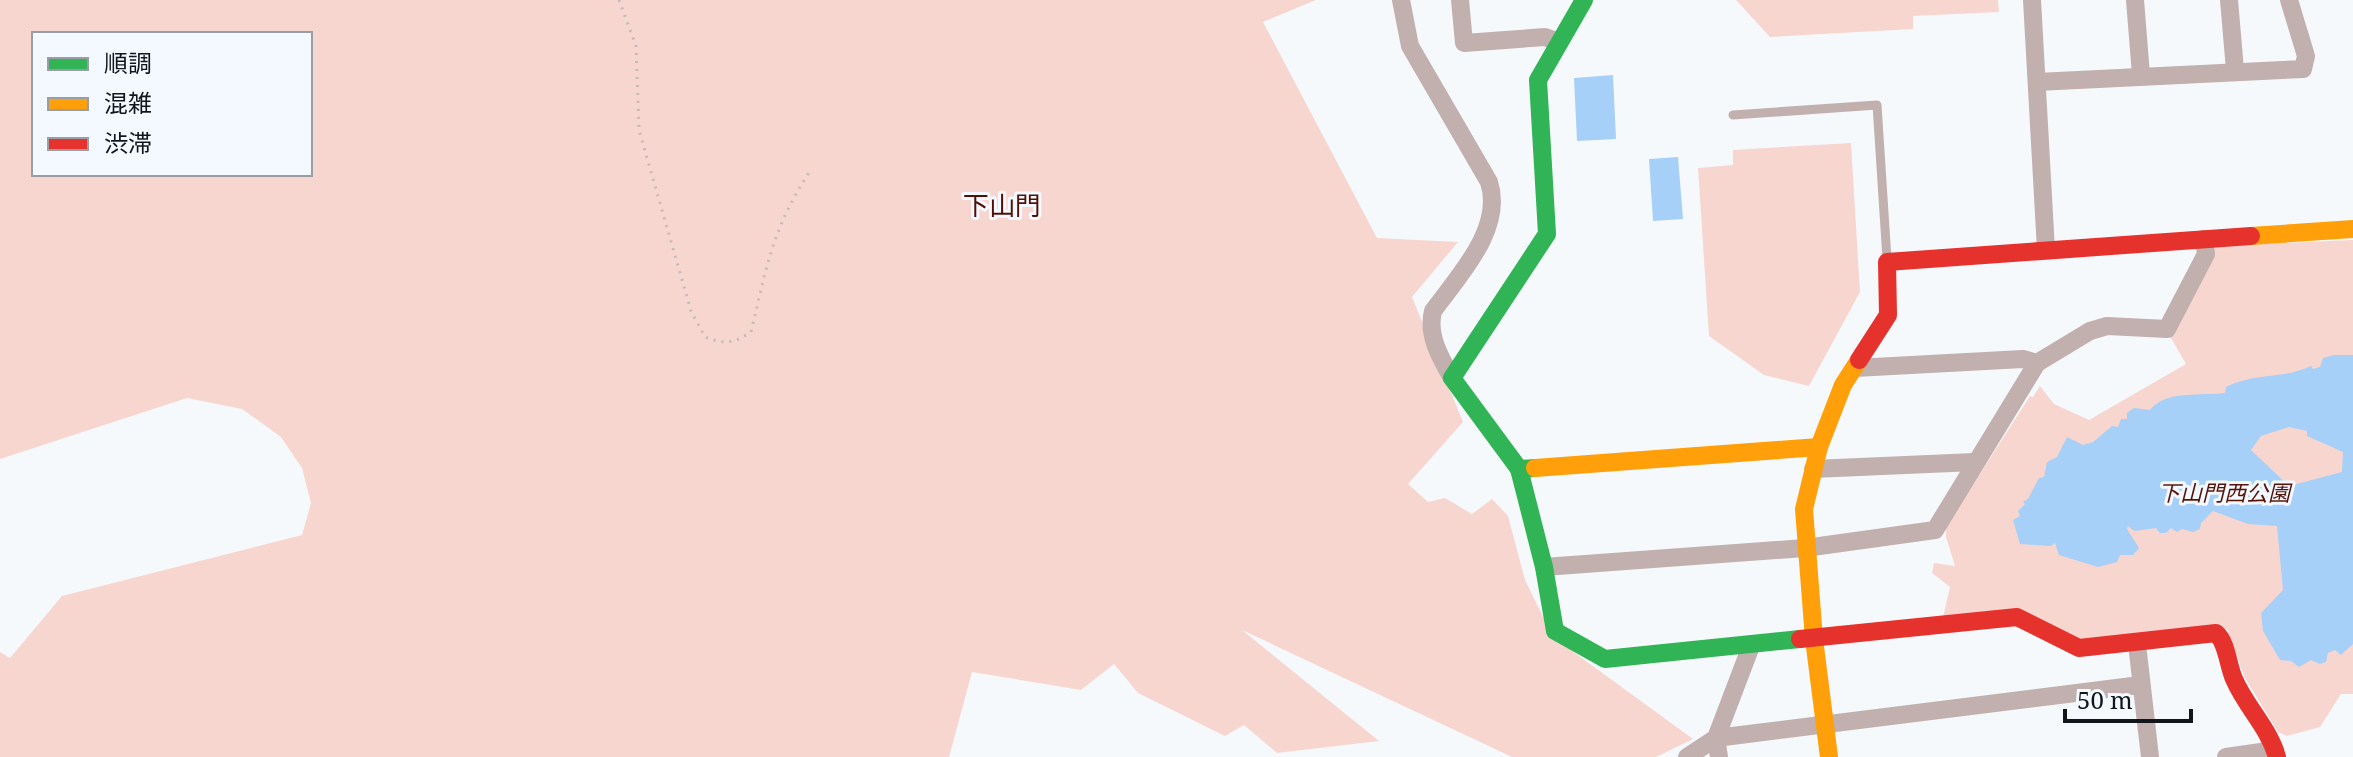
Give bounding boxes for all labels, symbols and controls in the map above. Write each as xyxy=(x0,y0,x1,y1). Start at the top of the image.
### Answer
legend xyxy=(32,32,312,176)
text: 順調 xyxy=(104,46,152,79)
text: 混雑 xyxy=(104,86,152,119)
text: 渋滞 xyxy=(104,126,152,159)
district label: 下山門 xyxy=(963,187,1041,223)
park label: 下山門西公園 xyxy=(2158,477,2293,507)
scale bar xyxy=(2065,673,2191,723)
text: 50 m xyxy=(2077,683,2133,716)

